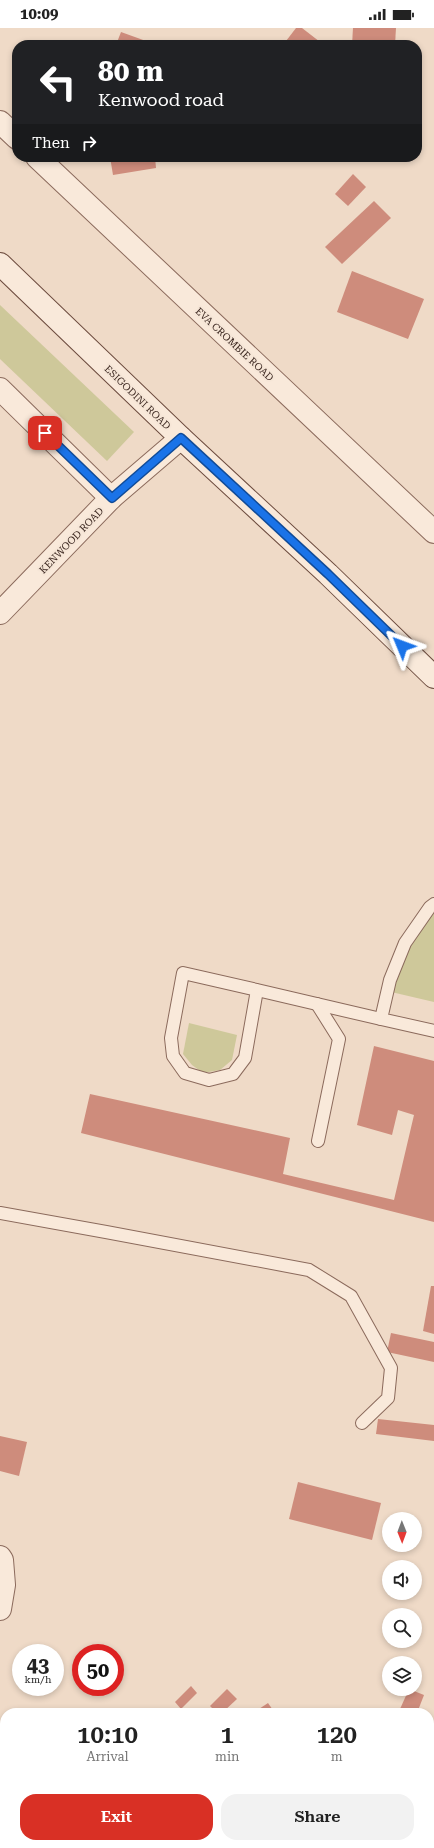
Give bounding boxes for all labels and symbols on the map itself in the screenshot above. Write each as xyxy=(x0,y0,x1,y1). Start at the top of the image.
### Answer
street label: EVA CROMBIE ROAD xyxy=(193,305,276,384)
street label: ESIGODINI ROAD xyxy=(102,363,173,432)
pin xyxy=(28,416,62,450)
street label: KENWOOD ROAD xyxy=(37,505,106,576)
position arrow xyxy=(381,625,423,667)
north arrow xyxy=(382,1512,422,1552)
speed limit sign: 50 xyxy=(72,1644,124,1696)

